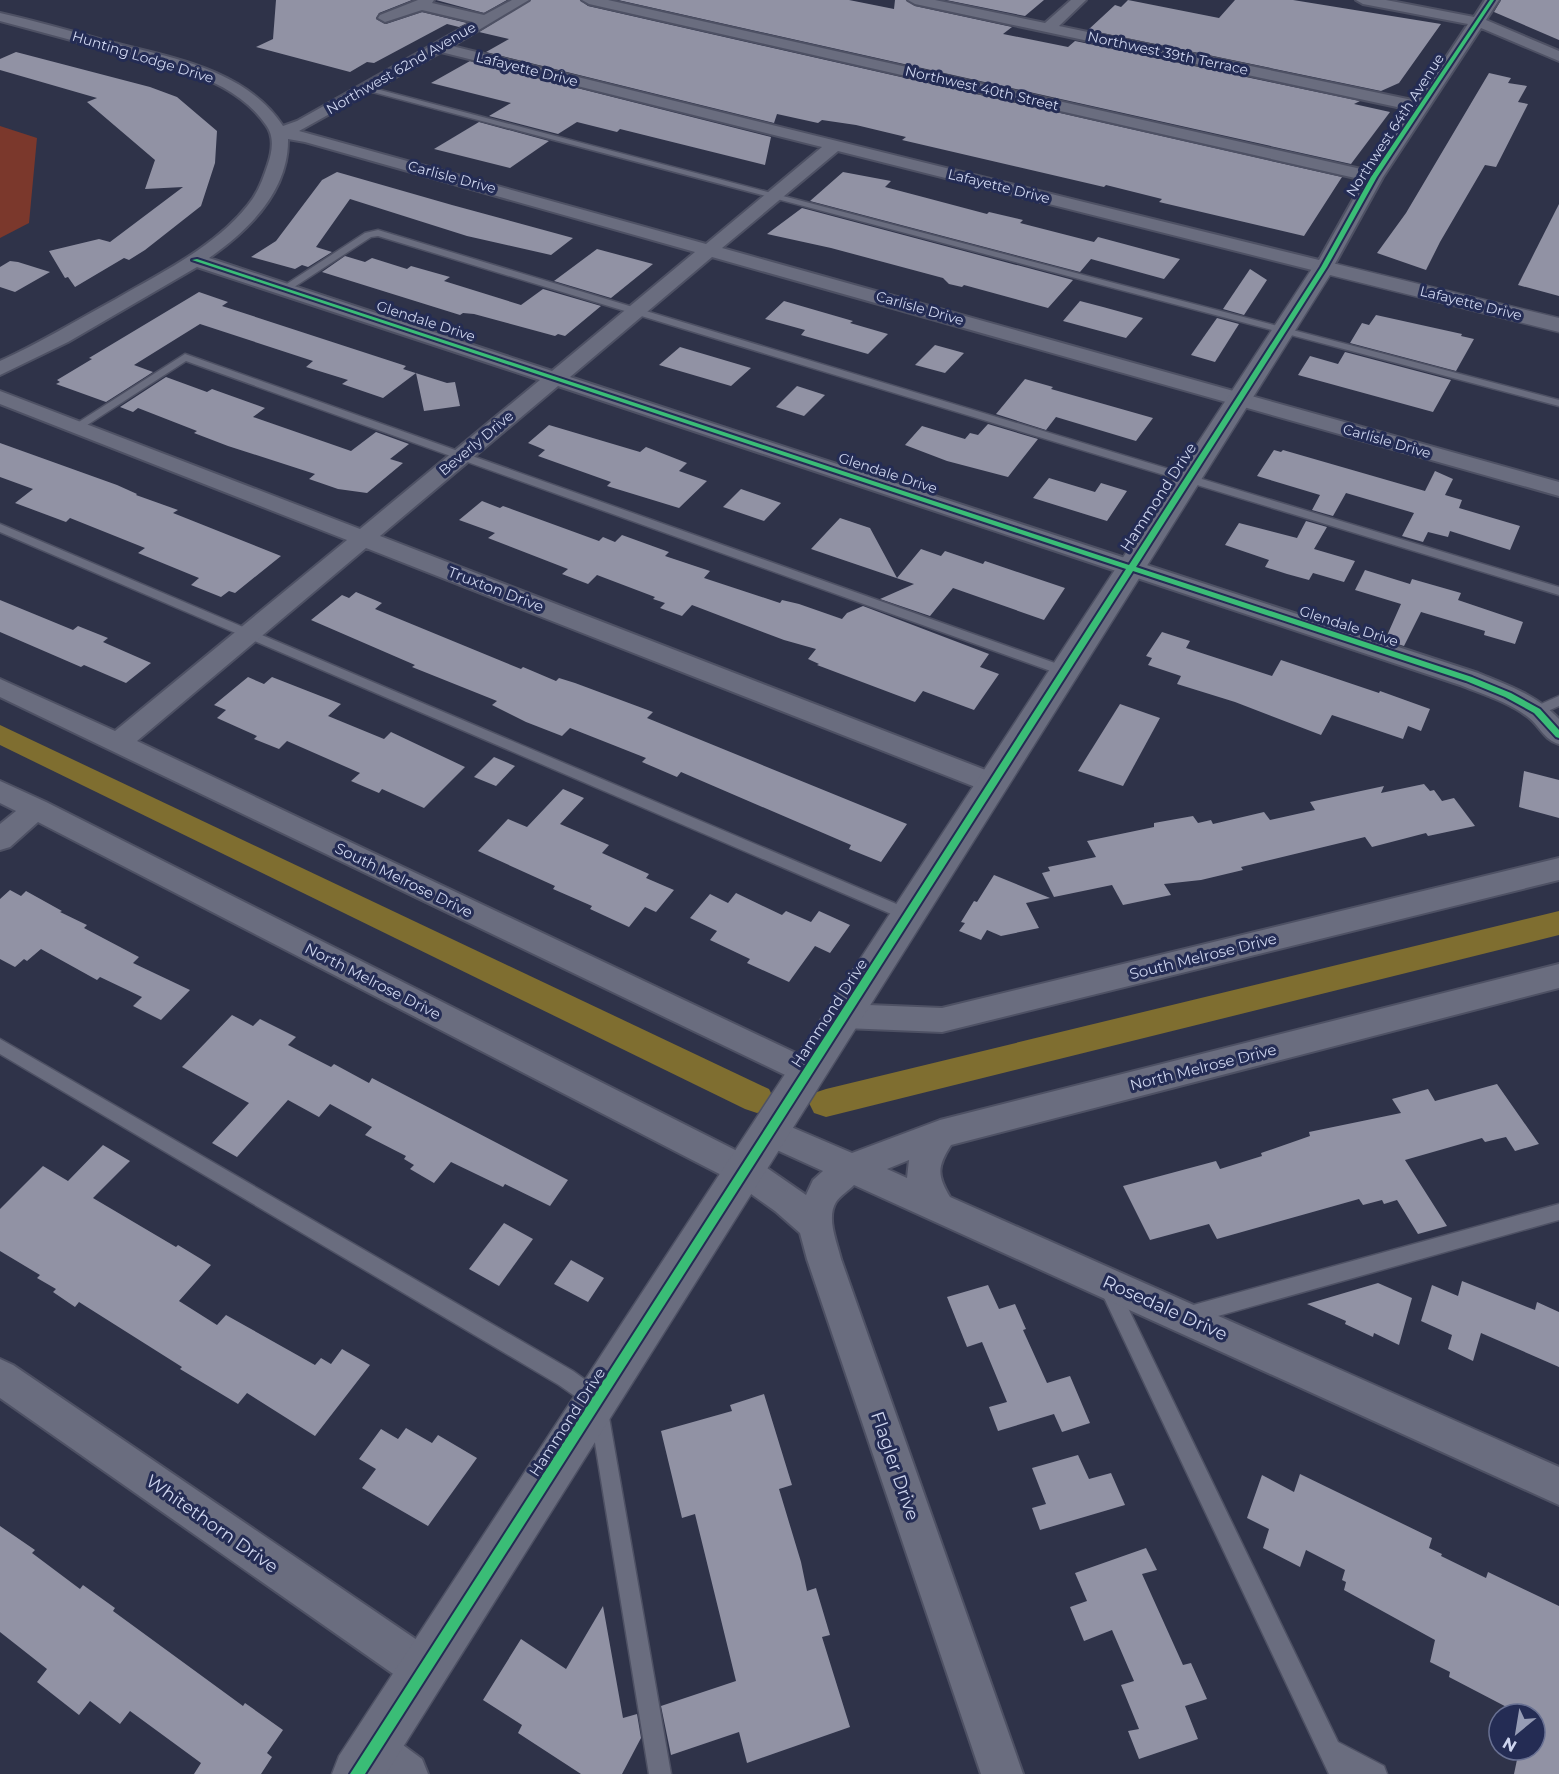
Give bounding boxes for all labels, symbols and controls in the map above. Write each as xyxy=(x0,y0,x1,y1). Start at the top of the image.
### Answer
street label: Northwest 62nd Avenue xyxy=(323,18,479,118)
street label: Hunting Lodge Drive xyxy=(70,27,216,87)
street label: Northwest 39th Terrace xyxy=(1086,27,1250,79)
street label: Lafayette Drive xyxy=(474,48,580,90)
street label: Northwest 64th Avenue xyxy=(1342,50,1448,200)
street label: Northwest 40th Street xyxy=(903,62,1061,115)
street label: Carlisle Drive xyxy=(406,157,498,197)
street label: Lafayette Drive xyxy=(946,165,1052,207)
street label: Lafayette Drive xyxy=(1418,282,1524,324)
street label: Carlisle Drive xyxy=(874,287,966,329)
street label: Glendale Drive xyxy=(374,297,478,345)
street label: Beverly Drive xyxy=(435,407,517,479)
street label: Carlisle Drive xyxy=(1341,420,1433,462)
street label: Hammond Drive xyxy=(1116,439,1200,555)
street label: Glendale Drive xyxy=(836,449,940,497)
street label: Truxton Drive xyxy=(445,562,547,616)
street label: Glendale Drive xyxy=(1297,602,1401,650)
street label: South Melrose Drive xyxy=(332,838,476,922)
street label: South Melrose Drive xyxy=(1127,929,1279,983)
street label: North Melrose Drive xyxy=(302,938,444,1024)
street label: Hammond Drive xyxy=(787,955,871,1071)
street label: North Melrose Drive xyxy=(1128,1040,1278,1094)
street label: Rosedale Drive xyxy=(1099,1271,1231,1345)
street label: Hammond Drive xyxy=(525,1364,609,1480)
street label: Flagler Drive xyxy=(866,1409,924,1524)
street label: Whitethorn Drive xyxy=(142,1470,282,1578)
north arrow xyxy=(1487,1702,1547,1762)
text: N xyxy=(1499,1733,1520,1756)

